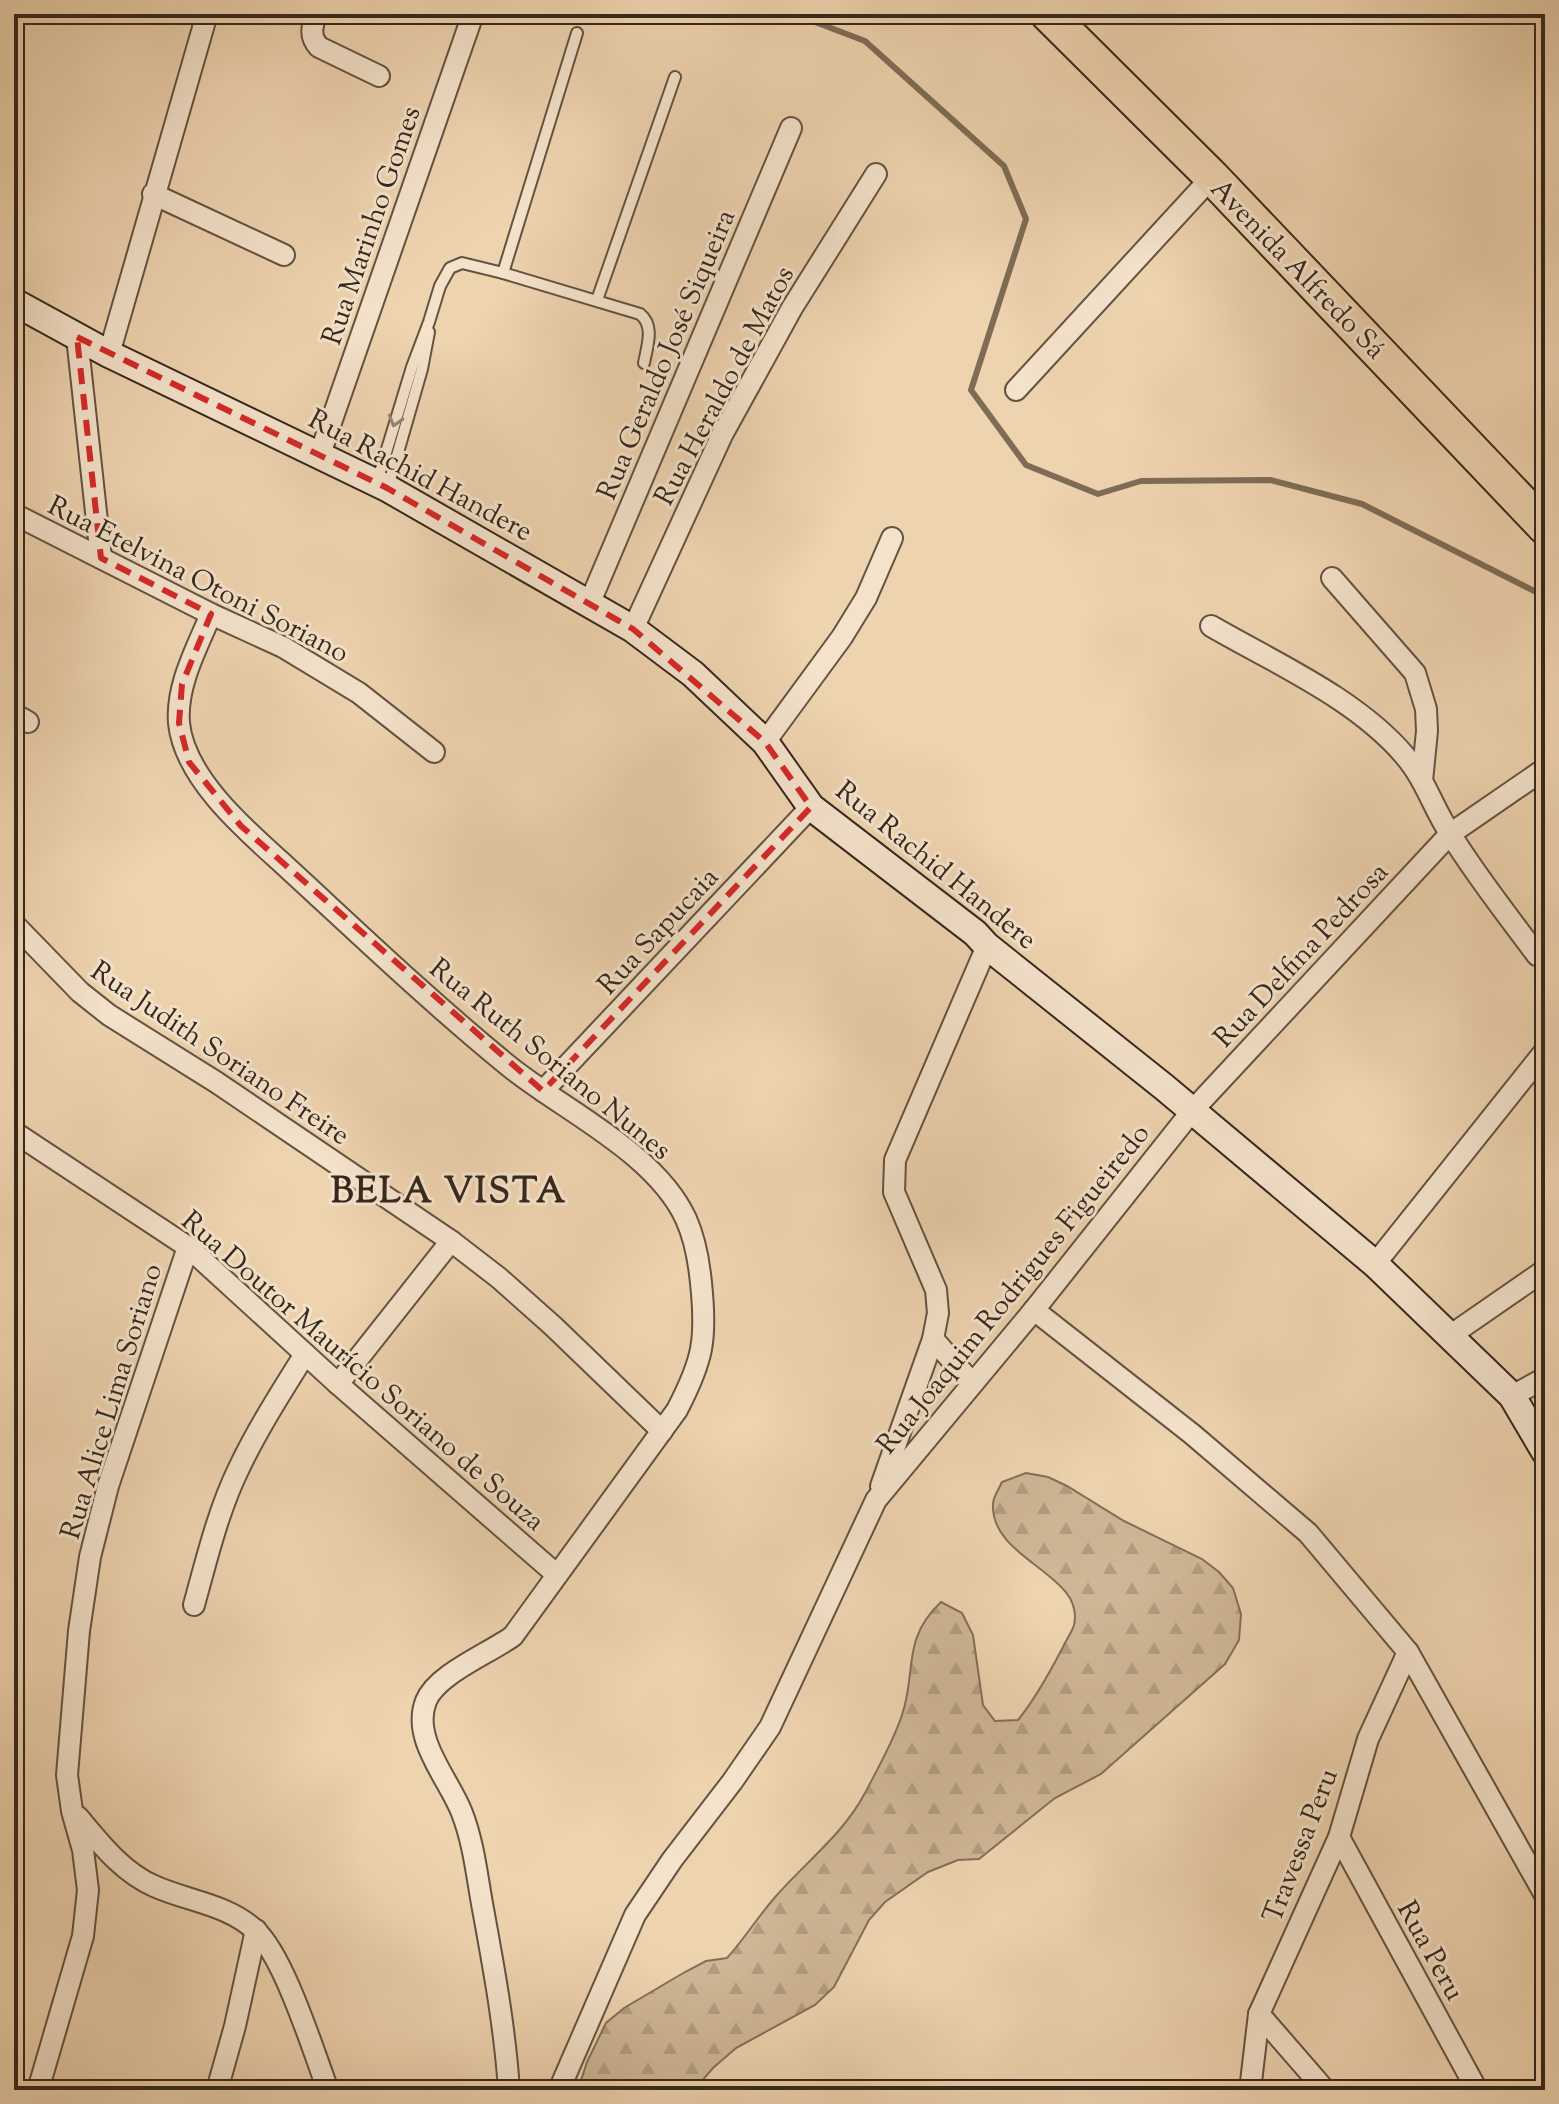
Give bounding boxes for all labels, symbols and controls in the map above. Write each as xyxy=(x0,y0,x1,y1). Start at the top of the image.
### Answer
street label: Rua Marinho Gomes xyxy=(313,101,432,351)
street label: Avenida Alfredo Sá xyxy=(1200,171,1394,369)
street label: Rua Geraldo José Siqueira xyxy=(588,204,747,506)
street label: Rua Heraldo de Matos xyxy=(646,260,806,513)
street label: Rua Rachid Handere xyxy=(300,401,539,553)
one-way arrow xyxy=(388,413,404,427)
street label: Rua Etelvina Otoni Soriano xyxy=(40,487,355,674)
street label: Rua Rachid Handere xyxy=(826,772,1044,960)
street label: Rua Delfina Pedrosa xyxy=(1205,854,1399,1058)
street label: Rua Sapucaia xyxy=(589,859,729,1005)
street label: Rua Ruth Soriano Nunes xyxy=(419,950,679,1171)
street label: Rua Judith Soriano Freire xyxy=(82,953,357,1156)
street label: Rua Joaquim Rodrigues Figueiredo xyxy=(868,1116,1160,1464)
district label: BELA VISTA xyxy=(331,1167,567,1219)
street label: Rua Doutor Maurício Soriano de Souza xyxy=(171,1203,553,1542)
street label: Rua Alice Lima Soriano xyxy=(52,1259,174,1545)
street label: Travessa Peru xyxy=(1254,1763,1350,1929)
street label: Rua Peru xyxy=(1386,1894,1473,2009)

